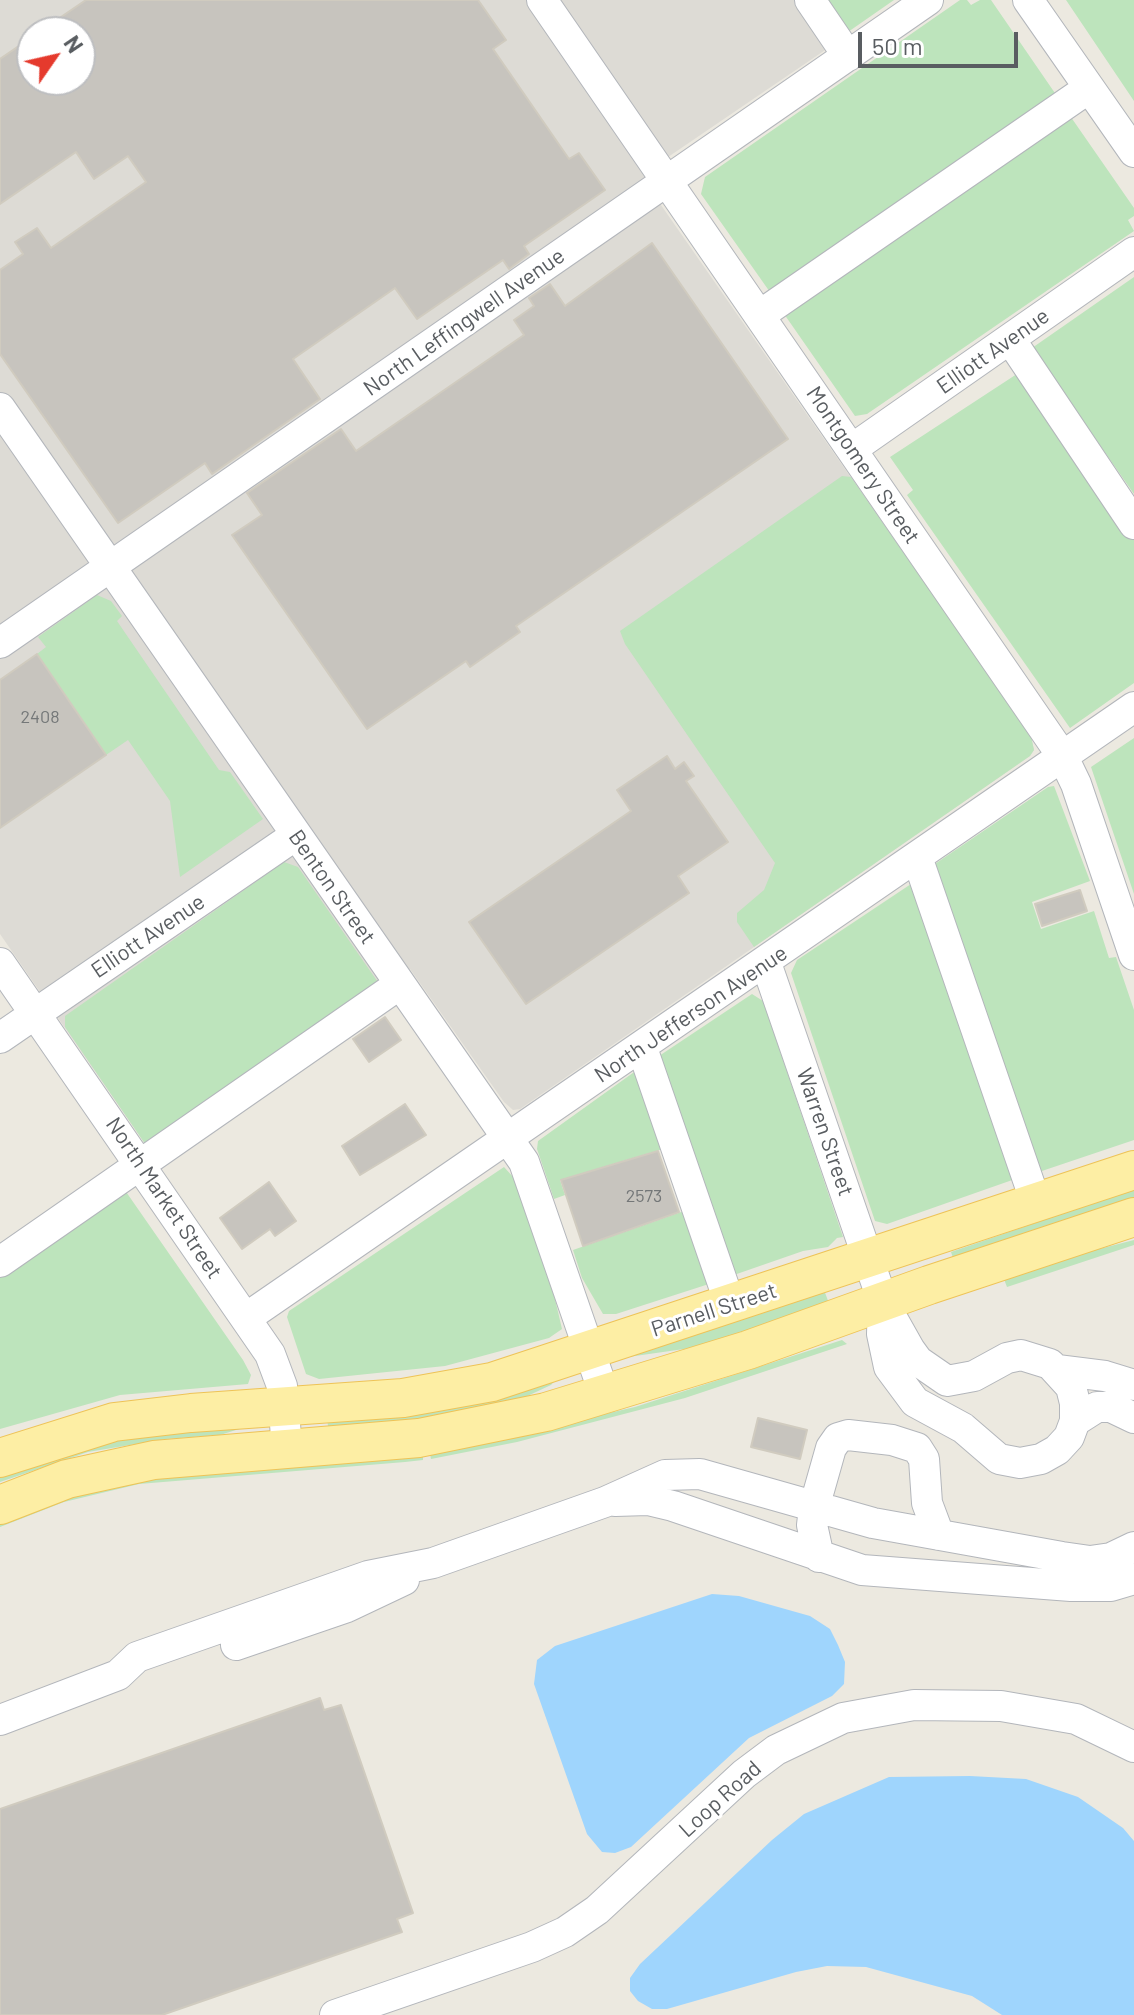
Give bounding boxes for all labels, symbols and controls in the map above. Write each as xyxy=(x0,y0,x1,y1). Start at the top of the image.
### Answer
north arrow xyxy=(16,16,96,96)
scale bar xyxy=(862,16,1022,66)
text: N xyxy=(59,30,89,57)
text: 50 m xyxy=(872,31,923,60)
street label: North Leffingwell Avenue xyxy=(358,243,570,401)
street label: Elliott Avenue xyxy=(932,303,1054,399)
street label: Montgomery Street xyxy=(801,381,925,549)
house number: 2408 xyxy=(20,706,60,728)
street label: Benton Street xyxy=(283,825,381,949)
street label: Elliott Avenue xyxy=(86,888,210,984)
street label: North Jefferson Avenue xyxy=(590,940,792,1088)
street label: Warren Street xyxy=(791,1065,859,1199)
street label: North Market Street xyxy=(100,1112,228,1284)
house number: 2573 xyxy=(626,1185,662,1207)
street label: Parnell Street xyxy=(648,1277,780,1343)
street label: Loop Road xyxy=(673,1755,767,1843)

